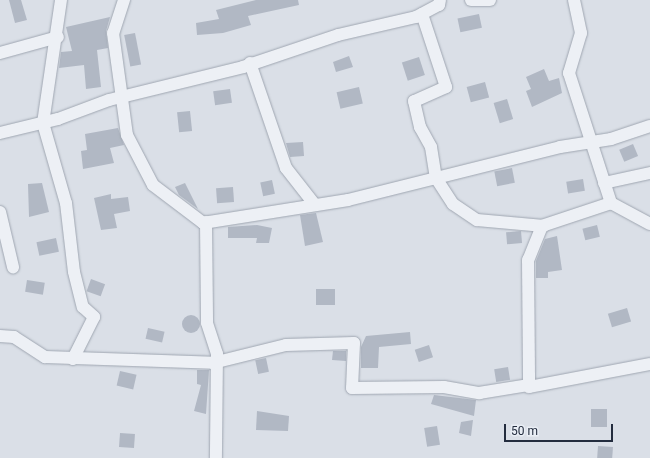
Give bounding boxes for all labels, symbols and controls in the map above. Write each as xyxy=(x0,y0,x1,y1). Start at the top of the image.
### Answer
scale bar xyxy=(506,416,615,442)
text: 50 m xyxy=(511,424,538,438)

